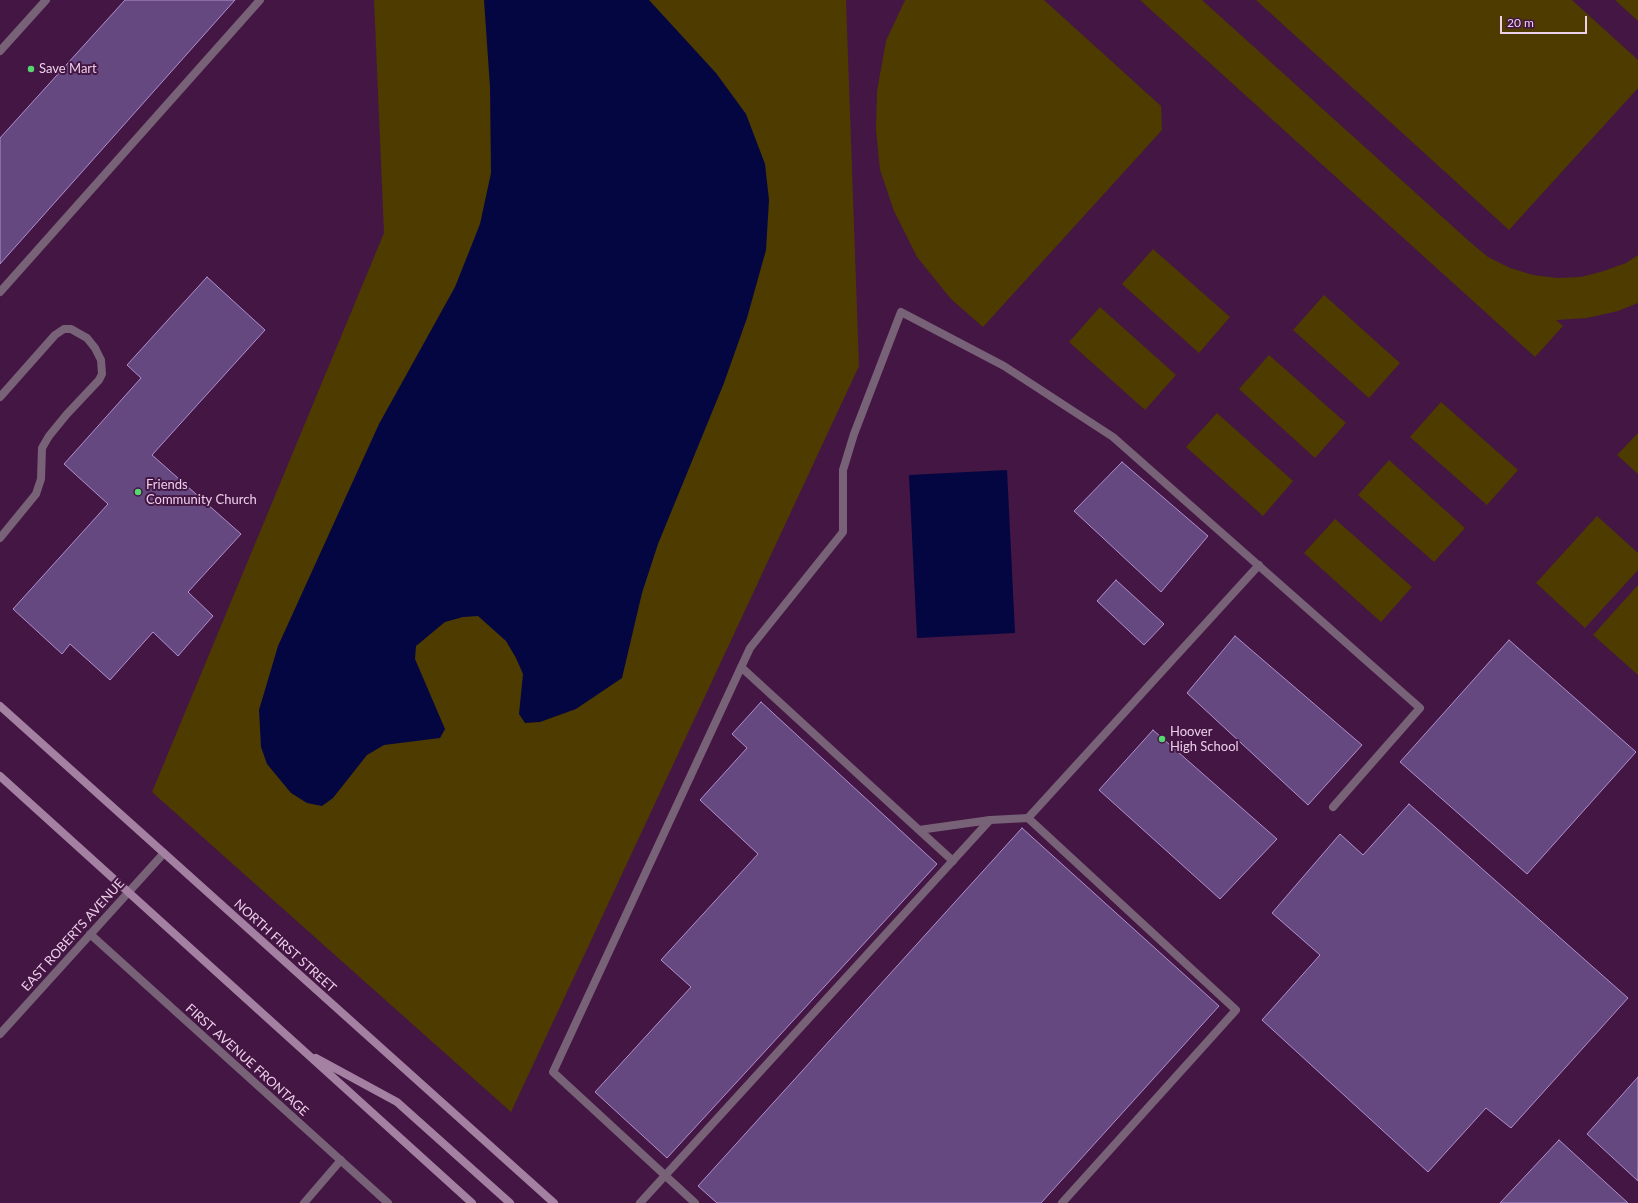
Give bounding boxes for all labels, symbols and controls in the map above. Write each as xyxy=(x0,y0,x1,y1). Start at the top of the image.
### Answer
scale bar xyxy=(1502,8,1589,34)
text: 20 m xyxy=(1507,15,1534,30)
place label: Save Mart xyxy=(39,61,97,77)
marker: Save Mart xyxy=(26,64,36,74)
place label: Friends Community Church xyxy=(146,477,257,508)
marker: Friends Community Church xyxy=(133,487,143,497)
place label: Hoover High School xyxy=(1170,724,1239,755)
marker: Hoover High School xyxy=(1157,734,1167,744)
street label: EAST ROBERTS AVENUE xyxy=(18,876,128,994)
street label: NORTH FIRST STREET xyxy=(231,896,339,996)
street label: FIRST AVENUE FRONTAGE xyxy=(182,1001,312,1119)

